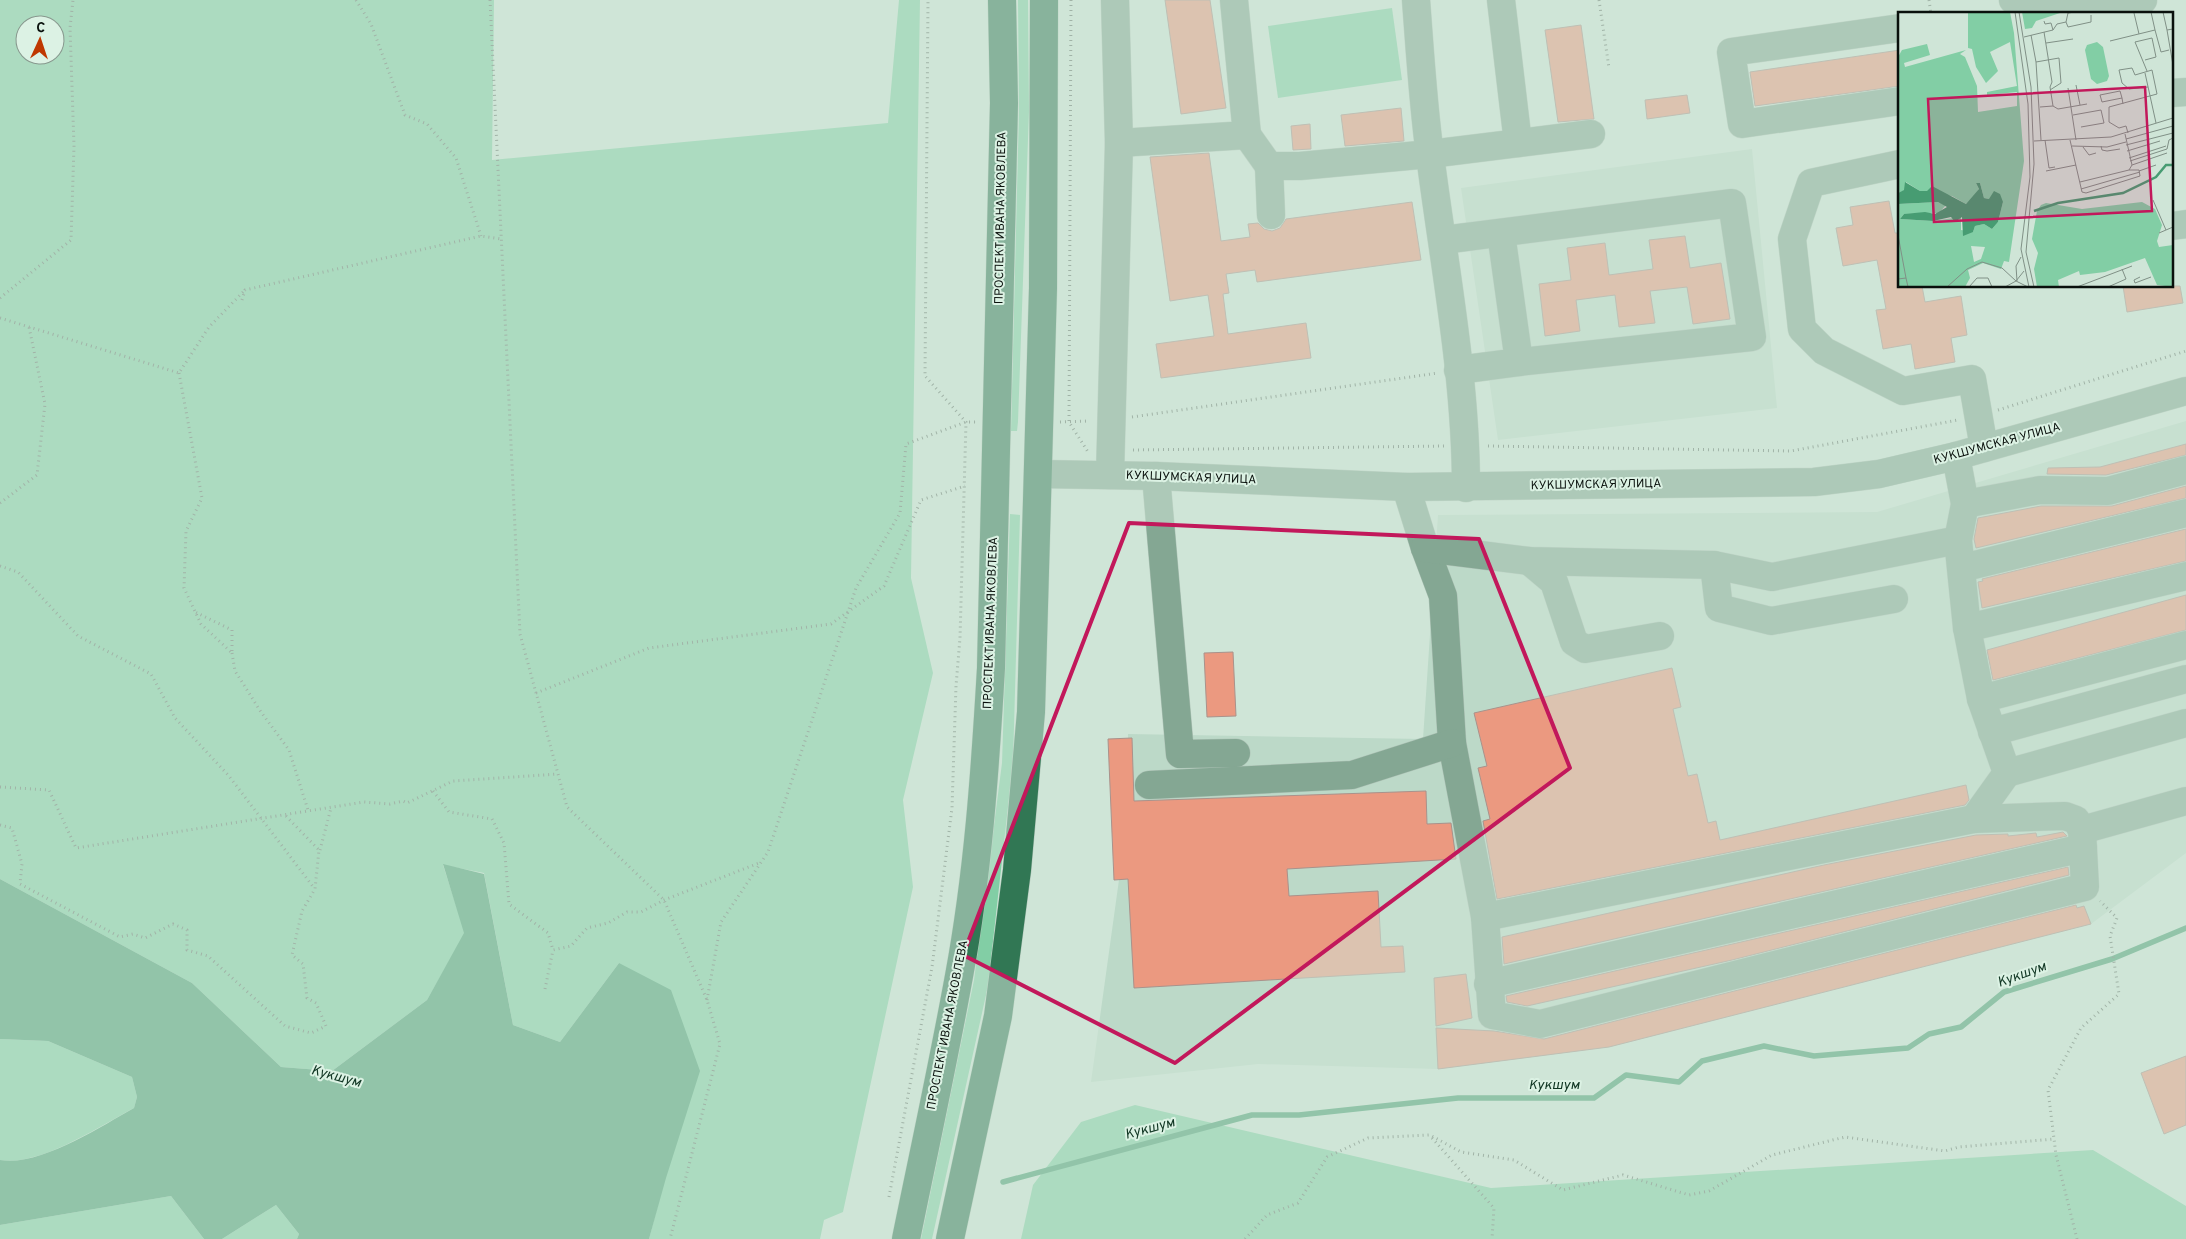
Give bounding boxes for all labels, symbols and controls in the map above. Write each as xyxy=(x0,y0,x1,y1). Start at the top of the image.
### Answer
inset map xyxy=(1898,12,2174,288)
north arrow xyxy=(15,15,65,65)
text: С xyxy=(36,20,46,37)
street label: ПРОСПЕКТ ИВАНА ЯКОВЛЕВА xyxy=(991,132,1011,304)
street label: КУКШУМСКАЯ УЛИЦА xyxy=(1932,419,2062,469)
street label: КУКШУМСКАЯ УЛИЦА xyxy=(1125,468,1257,488)
street label: КУКШУМСКАЯ УЛИЦА xyxy=(1531,476,1661,494)
street label: ПРОСПЕКТ ИВАНА ЯКОВЛЕВА xyxy=(980,537,1002,709)
street label: ПРОСПЕКТ ИВАНА ЯКОВЛЕВА xyxy=(924,939,972,1111)
water label: Кукшум xyxy=(1995,958,2049,992)
water label: Кукшум xyxy=(309,1062,363,1092)
water label: Кукшум xyxy=(1528,1077,1580,1094)
water label: Кукшум xyxy=(1123,1114,1177,1144)

